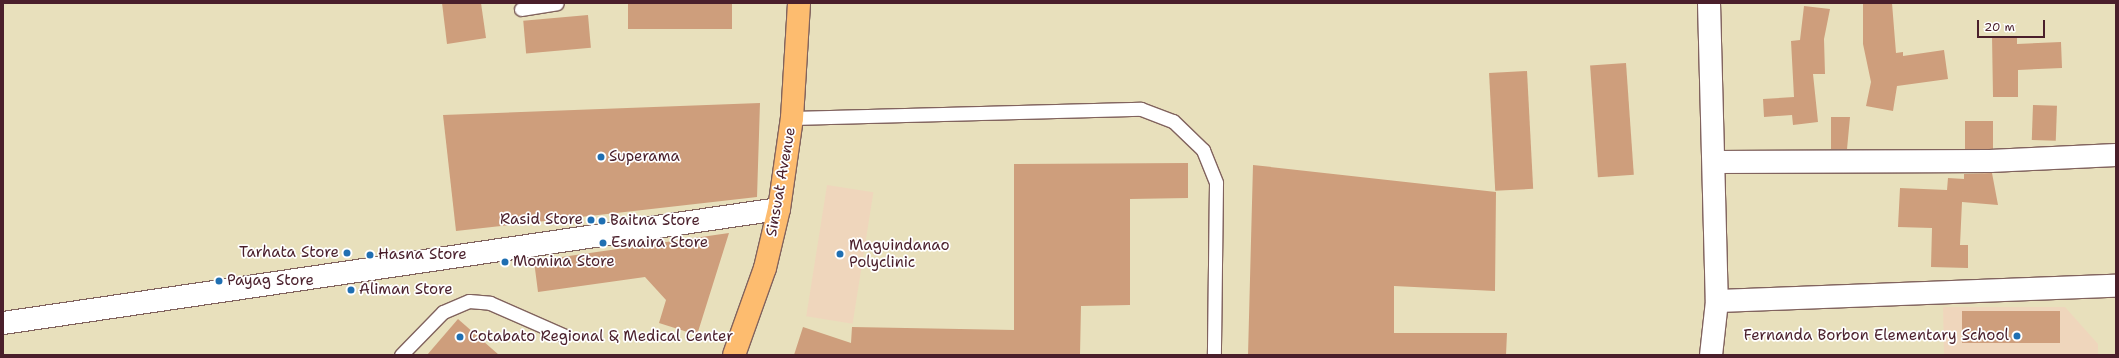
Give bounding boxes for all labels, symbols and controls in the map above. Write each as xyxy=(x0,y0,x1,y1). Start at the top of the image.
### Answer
scale bar xyxy=(1979,12,2047,38)
text: 20 m xyxy=(1984,19,2015,35)
street label: Sinsuat Avenue xyxy=(763,126,799,238)
place label: Superama xyxy=(609,148,680,166)
marker: Superama xyxy=(596,152,606,162)
place label: Rasid Store xyxy=(500,211,583,229)
place label: Baitna Store xyxy=(610,212,700,230)
marker: Rasid Store xyxy=(586,215,596,225)
marker: Baitna Store xyxy=(597,216,607,226)
place label: Esnaira Store xyxy=(611,234,708,252)
place label: Maguindanao Polyclinic xyxy=(849,236,950,271)
marker: Esnaira Store xyxy=(598,238,608,248)
place label: Tarhata Store xyxy=(239,244,339,262)
place label: Hasna Store xyxy=(378,246,467,264)
marker: Tarhata Store xyxy=(342,248,352,258)
marker: Maguindanao Polyclinic xyxy=(834,248,846,260)
marker: Hasna Store xyxy=(365,250,375,260)
place label: Momina Store xyxy=(513,253,615,271)
marker: Momina Store xyxy=(500,257,510,267)
place label: Payag Store xyxy=(227,272,314,290)
marker: Payag Store xyxy=(214,276,224,286)
place label: Aliman Store xyxy=(359,281,453,299)
marker: Aliman Store xyxy=(346,285,356,295)
place label: Fernanda Borbon Elementary School xyxy=(1743,327,2009,345)
place label: Cotabato Regional & Medical Center xyxy=(469,328,733,346)
marker: Cotabato Regional & Medical Center xyxy=(454,331,466,343)
marker: Fernanda Borbon Elementary School xyxy=(2012,331,2022,341)

